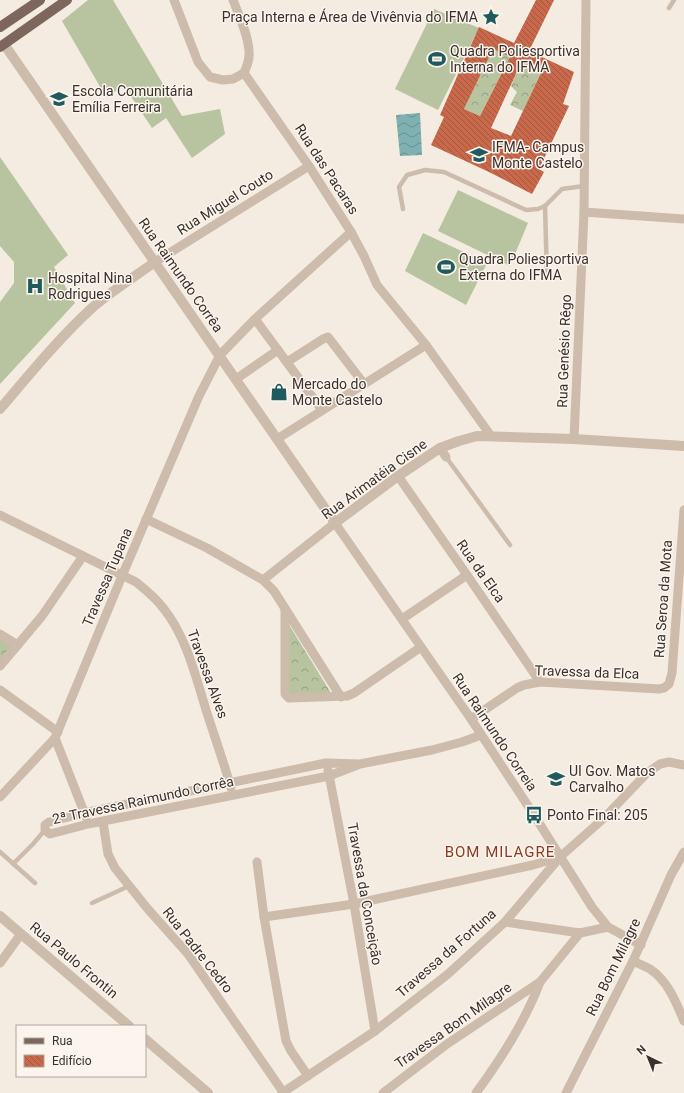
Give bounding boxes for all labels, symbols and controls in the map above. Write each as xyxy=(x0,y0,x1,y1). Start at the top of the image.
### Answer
place icon: Praça Interna e Área de Vivênvia do IFMA xyxy=(481,7,501,27)
place label: Praça Interna e Área de Vivênvia do IFMA xyxy=(222,8,478,25)
place label: Quadra Poliesportiva Interna do IFMA xyxy=(450,43,580,75)
sports icon: Quadra Poliesportiva Interna do IFMA xyxy=(427,49,447,69)
place label: Escola Comunitária Emília Ferreira xyxy=(72,83,193,115)
school or university icon: Escola Comunitária Emília Ferreira xyxy=(49,89,69,109)
street label: Rua das Pacaras xyxy=(292,121,362,217)
place label: IFMA- Campus Monte Castelo xyxy=(492,139,584,171)
school or university icon: IFMA- Campus Monte Castelo xyxy=(469,145,489,165)
street label: Rua Miguel Couto xyxy=(174,166,276,238)
street label: Rua Raimundo Corrêa xyxy=(136,215,226,335)
place label: Quadra Poliesportiva Externa do IFMA xyxy=(459,251,589,283)
sports icon: Quadra Poliesportiva Externa do IFMA xyxy=(436,257,456,277)
place label: Hospital Nina Rodrigues xyxy=(48,270,132,302)
hospital icon: Hospital Nina Rodrigues xyxy=(25,276,45,296)
street label: Rua Genésio Rêgo xyxy=(554,294,574,408)
place label: Mercado do Monte Castelo xyxy=(292,376,383,408)
shop icon: Mercado do Monte Castelo xyxy=(269,382,289,402)
street label: Rua Arimatéia Cisne xyxy=(318,435,430,523)
street label: Travessa Tupana xyxy=(79,525,135,629)
street label: Rua da Elca xyxy=(454,537,508,605)
street label: Rua Seroa da Mota xyxy=(651,539,675,659)
street label: Travessa Alves xyxy=(185,627,231,721)
street label: Travessa da Elca xyxy=(534,662,640,682)
street label: Rua Raimundo Correia xyxy=(449,670,541,794)
place label: UI Gov. Matos Carvalho xyxy=(569,763,655,795)
school or university icon: UI Gov. Matos Carvalho xyxy=(546,769,566,789)
street label: 2ª Travessa Raimundo Corrêa xyxy=(51,773,235,827)
bus stop icon: Ponto Final: 205 xyxy=(524,805,544,825)
place label: Ponto Final: 205 xyxy=(547,807,648,823)
street label: Travessa da Conceição xyxy=(345,822,385,966)
district label: BOM MILAGRE xyxy=(445,843,555,861)
street label: Rua Padre Cedro xyxy=(160,904,236,996)
street label: Travessa da Fortuna xyxy=(393,905,499,1001)
street label: Rua Bom Milagre xyxy=(582,916,644,1018)
street label: Rua Paulo Frontin xyxy=(27,919,121,1001)
street label: Travessa Bom Milagre xyxy=(392,979,514,1071)
legend xyxy=(16,1025,146,1077)
text: Rua xyxy=(52,1034,73,1048)
north arrow xyxy=(628,1037,668,1077)
text: N xyxy=(634,1042,649,1057)
text: Edifício xyxy=(52,1054,92,1068)

